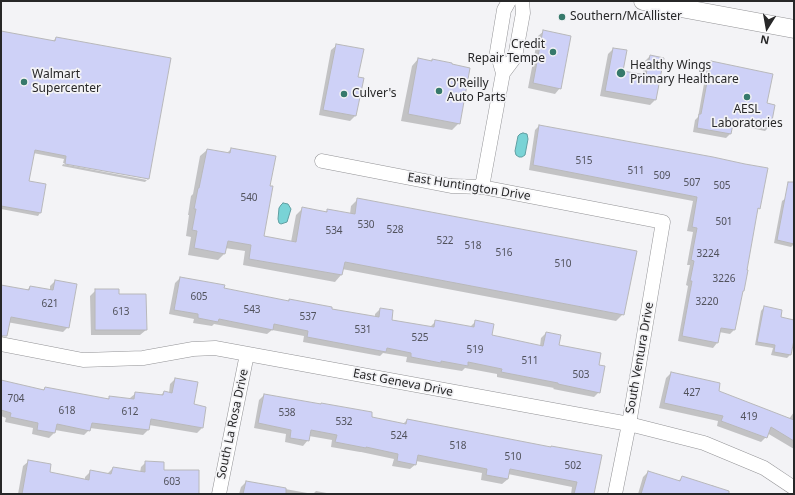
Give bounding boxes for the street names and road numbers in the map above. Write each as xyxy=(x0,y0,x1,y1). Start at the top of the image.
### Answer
street label: East Huntington Drive xyxy=(406,170,532,204)
street label: South Ventura Drive xyxy=(623,301,657,415)
street label: East Geneva Drive xyxy=(352,366,454,400)
street label: South La Rosa Drive xyxy=(214,368,252,480)

